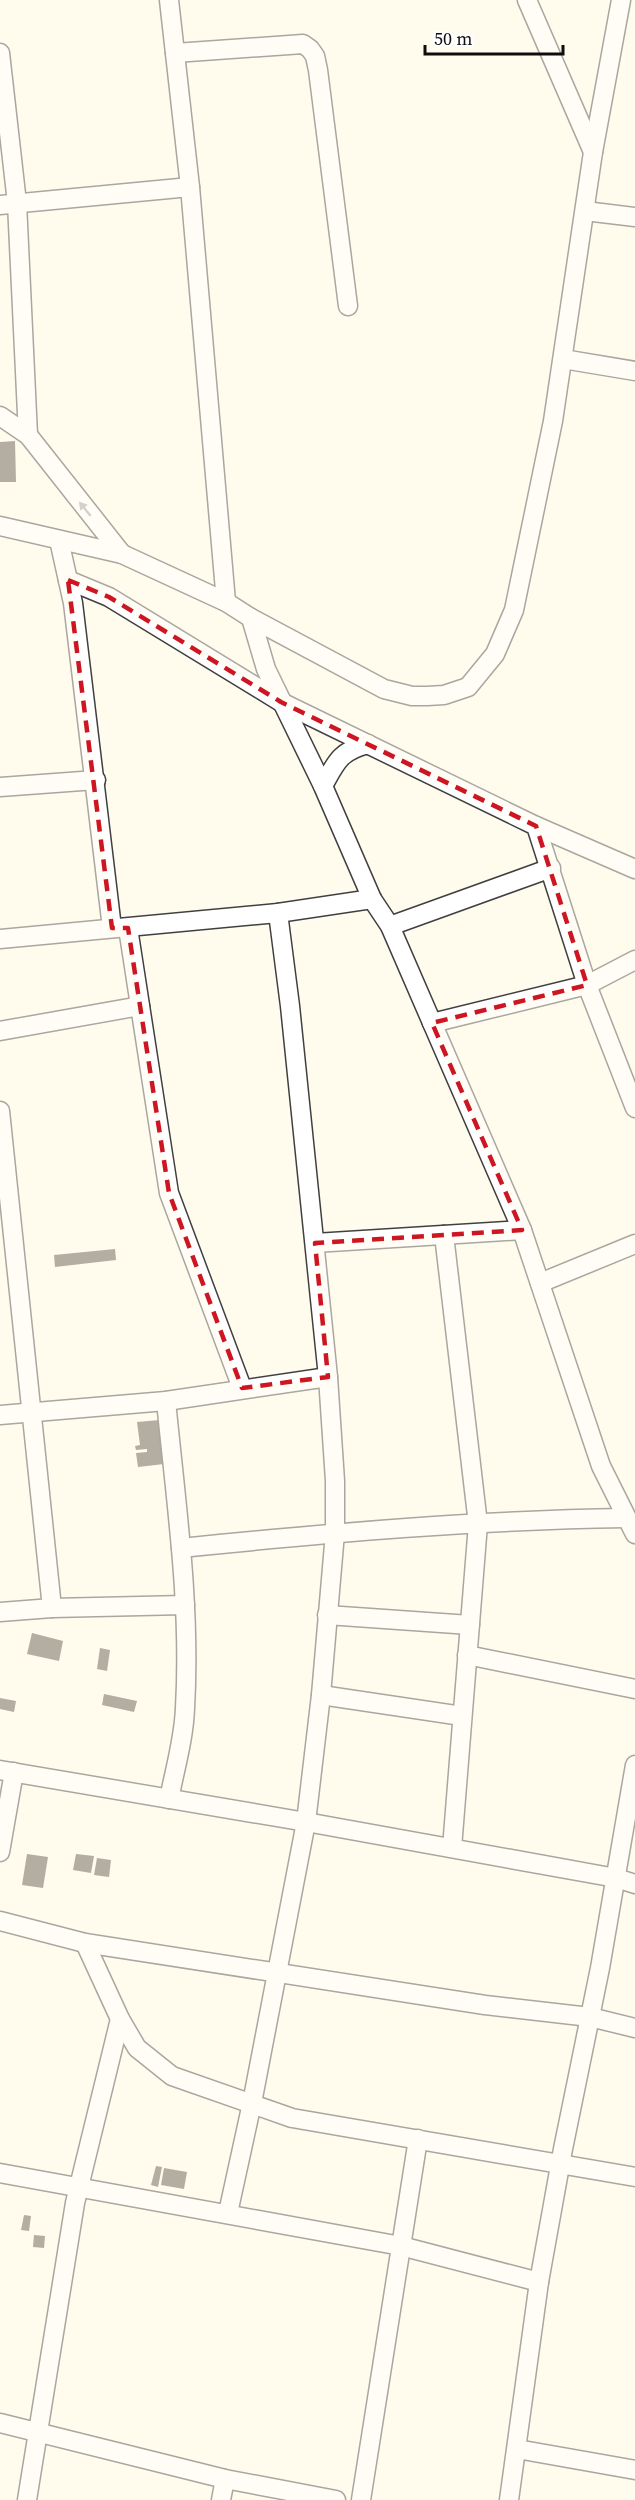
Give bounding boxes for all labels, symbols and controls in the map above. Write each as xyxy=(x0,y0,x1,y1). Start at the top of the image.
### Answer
scale bar xyxy=(425,18,563,56)
text: 50 m xyxy=(434,26,472,51)
one-way arrow xyxy=(78,501,91,517)

